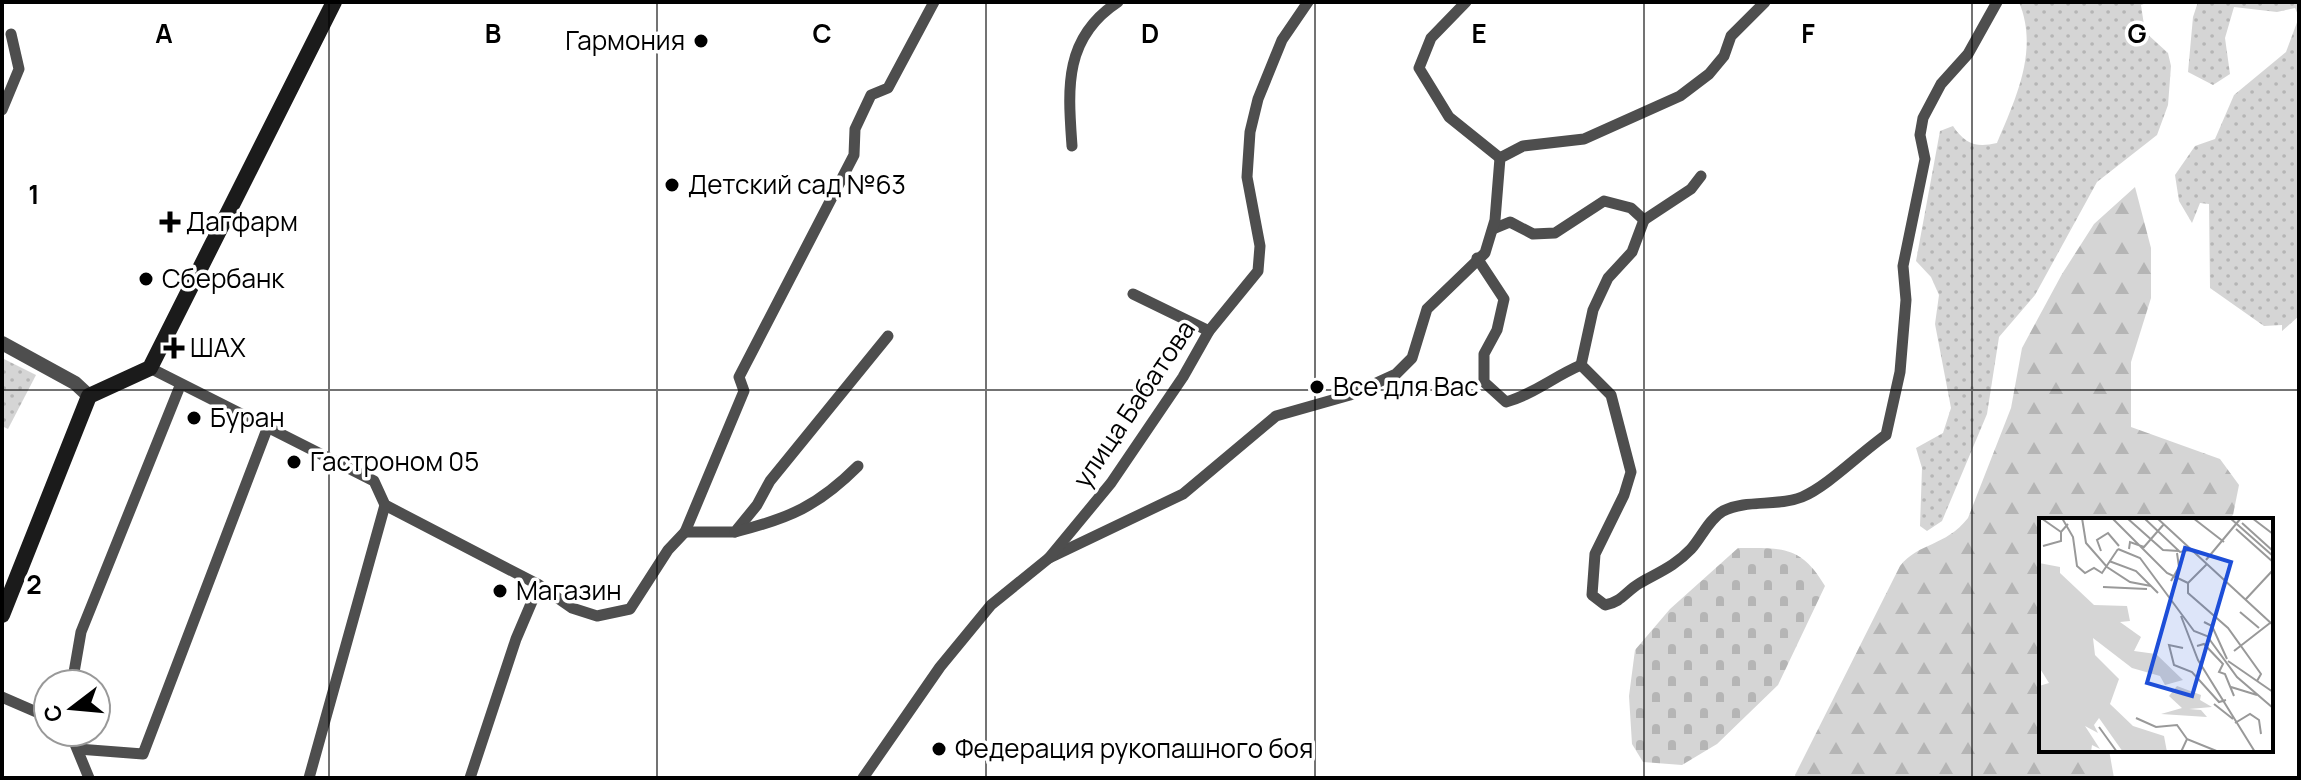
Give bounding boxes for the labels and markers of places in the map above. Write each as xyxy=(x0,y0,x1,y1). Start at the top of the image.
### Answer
place label: Гармония xyxy=(565,22,685,58)
marker: Гармония xyxy=(692,32,710,50)
place label: Детский сад №63 xyxy=(688,166,906,202)
marker: Детский сад №63 xyxy=(663,176,681,194)
place label: Дагфарм xyxy=(186,203,298,239)
marker: Дагфарм xyxy=(161,213,179,231)
place label: Сбербанк xyxy=(162,260,285,296)
marker: Сбербанк xyxy=(137,270,155,288)
place label: ШАХ xyxy=(190,329,246,365)
marker: ШАХ xyxy=(165,339,183,357)
place label: Все для Вас xyxy=(1333,368,1479,404)
marker: Все для Вас xyxy=(1308,378,1326,396)
place label: Буран xyxy=(210,399,285,435)
marker: Буран xyxy=(185,409,203,427)
place label: Гастроном 05 xyxy=(310,443,479,479)
marker: Гастроном 05 xyxy=(285,453,303,471)
place label: Магазин xyxy=(516,572,622,608)
marker: Магазин xyxy=(491,582,509,600)
place label: Федерация рукопашного боя xyxy=(955,730,1313,766)
marker: Федерация рукопашного боя xyxy=(930,740,948,758)

